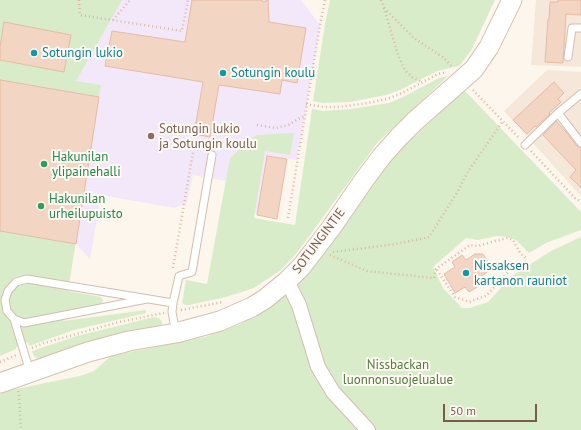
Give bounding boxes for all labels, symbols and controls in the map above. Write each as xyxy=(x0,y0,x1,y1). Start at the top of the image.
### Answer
place label: Sotungin lukio xyxy=(42,45,123,61)
marker: Sotungin lukio xyxy=(29,48,39,58)
place label: Sotungin koulu xyxy=(231,65,315,81)
marker: Sotungin koulu xyxy=(218,68,228,78)
place label: Sotungin lukio ja Sotungin koulu xyxy=(159,121,257,152)
marker: Sotungin lukio ja Sotungin koulu xyxy=(146,131,156,141)
place label: Hakunilan ylipainehalli xyxy=(52,149,121,180)
marker: Hakunilan ylipainehalli xyxy=(39,159,49,169)
place label: Hakunilan urheilupuisto xyxy=(49,191,123,222)
marker: Hakunilan urheilupuisto xyxy=(36,201,46,211)
street label: SOTUNGINTIE xyxy=(289,205,349,277)
place label: Nissaksen kartanon rauniot xyxy=(474,258,567,289)
marker: Nissaksen kartanon rauniot xyxy=(461,268,471,278)
park label: Nissbackan luonnonsuojelualue xyxy=(343,357,453,388)
scale bar xyxy=(445,396,539,422)
text: 50 m xyxy=(450,403,476,418)

